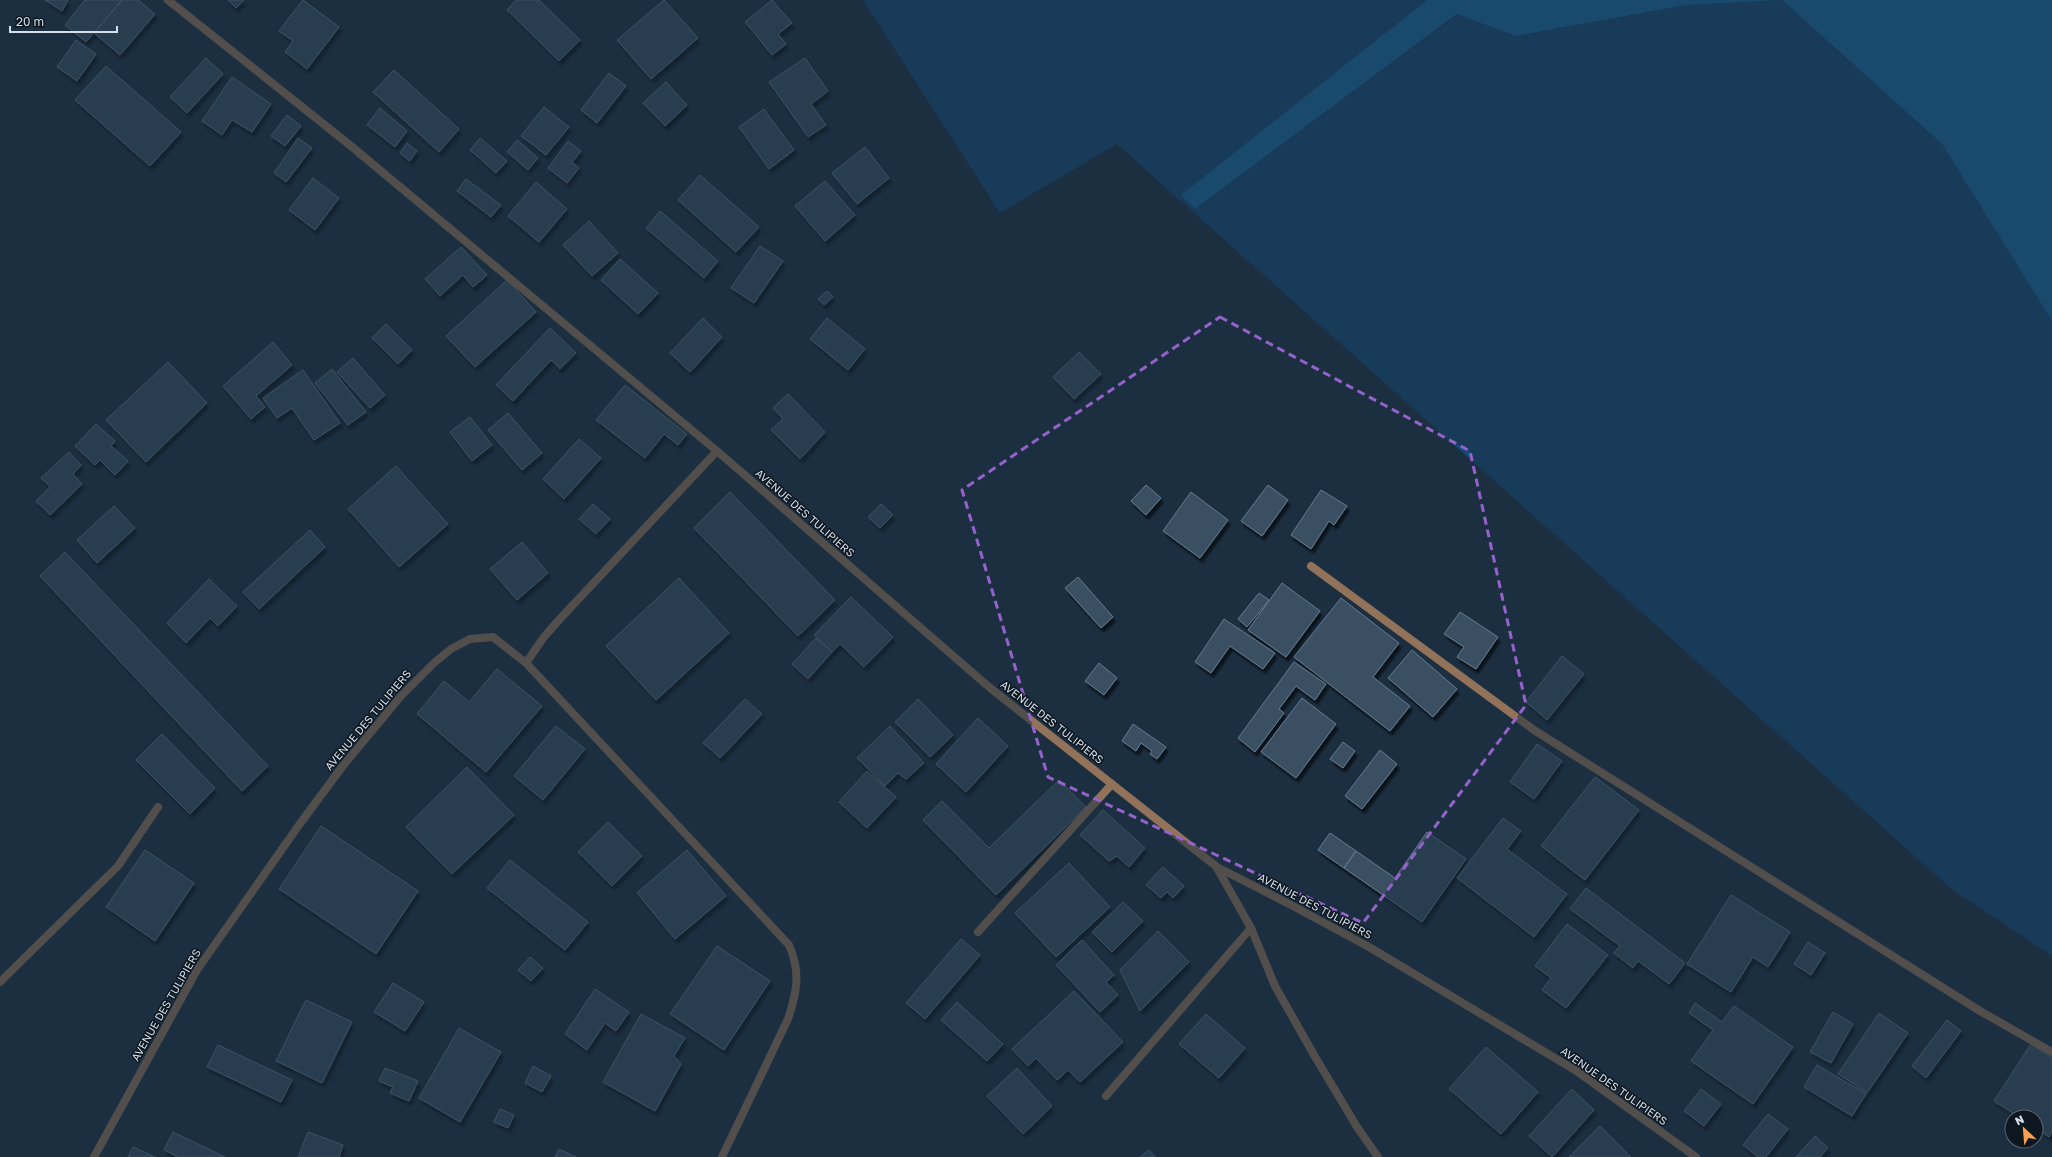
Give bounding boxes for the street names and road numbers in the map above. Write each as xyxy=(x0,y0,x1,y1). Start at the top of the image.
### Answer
street label: AVENUE DES TULIPIERS xyxy=(753,466,858,559)
street label: AVENUE DES TULIPIERS xyxy=(322,667,413,772)
street label: AVENUE DES TULIPIERS xyxy=(998,677,1106,766)
street label: AVENUE DES TULIPIERS xyxy=(1256,870,1374,941)
street label: AVENUE DES TULIPIERS xyxy=(128,947,203,1063)
street label: AVENUE DES TULIPIERS xyxy=(1559,1044,1670,1127)

